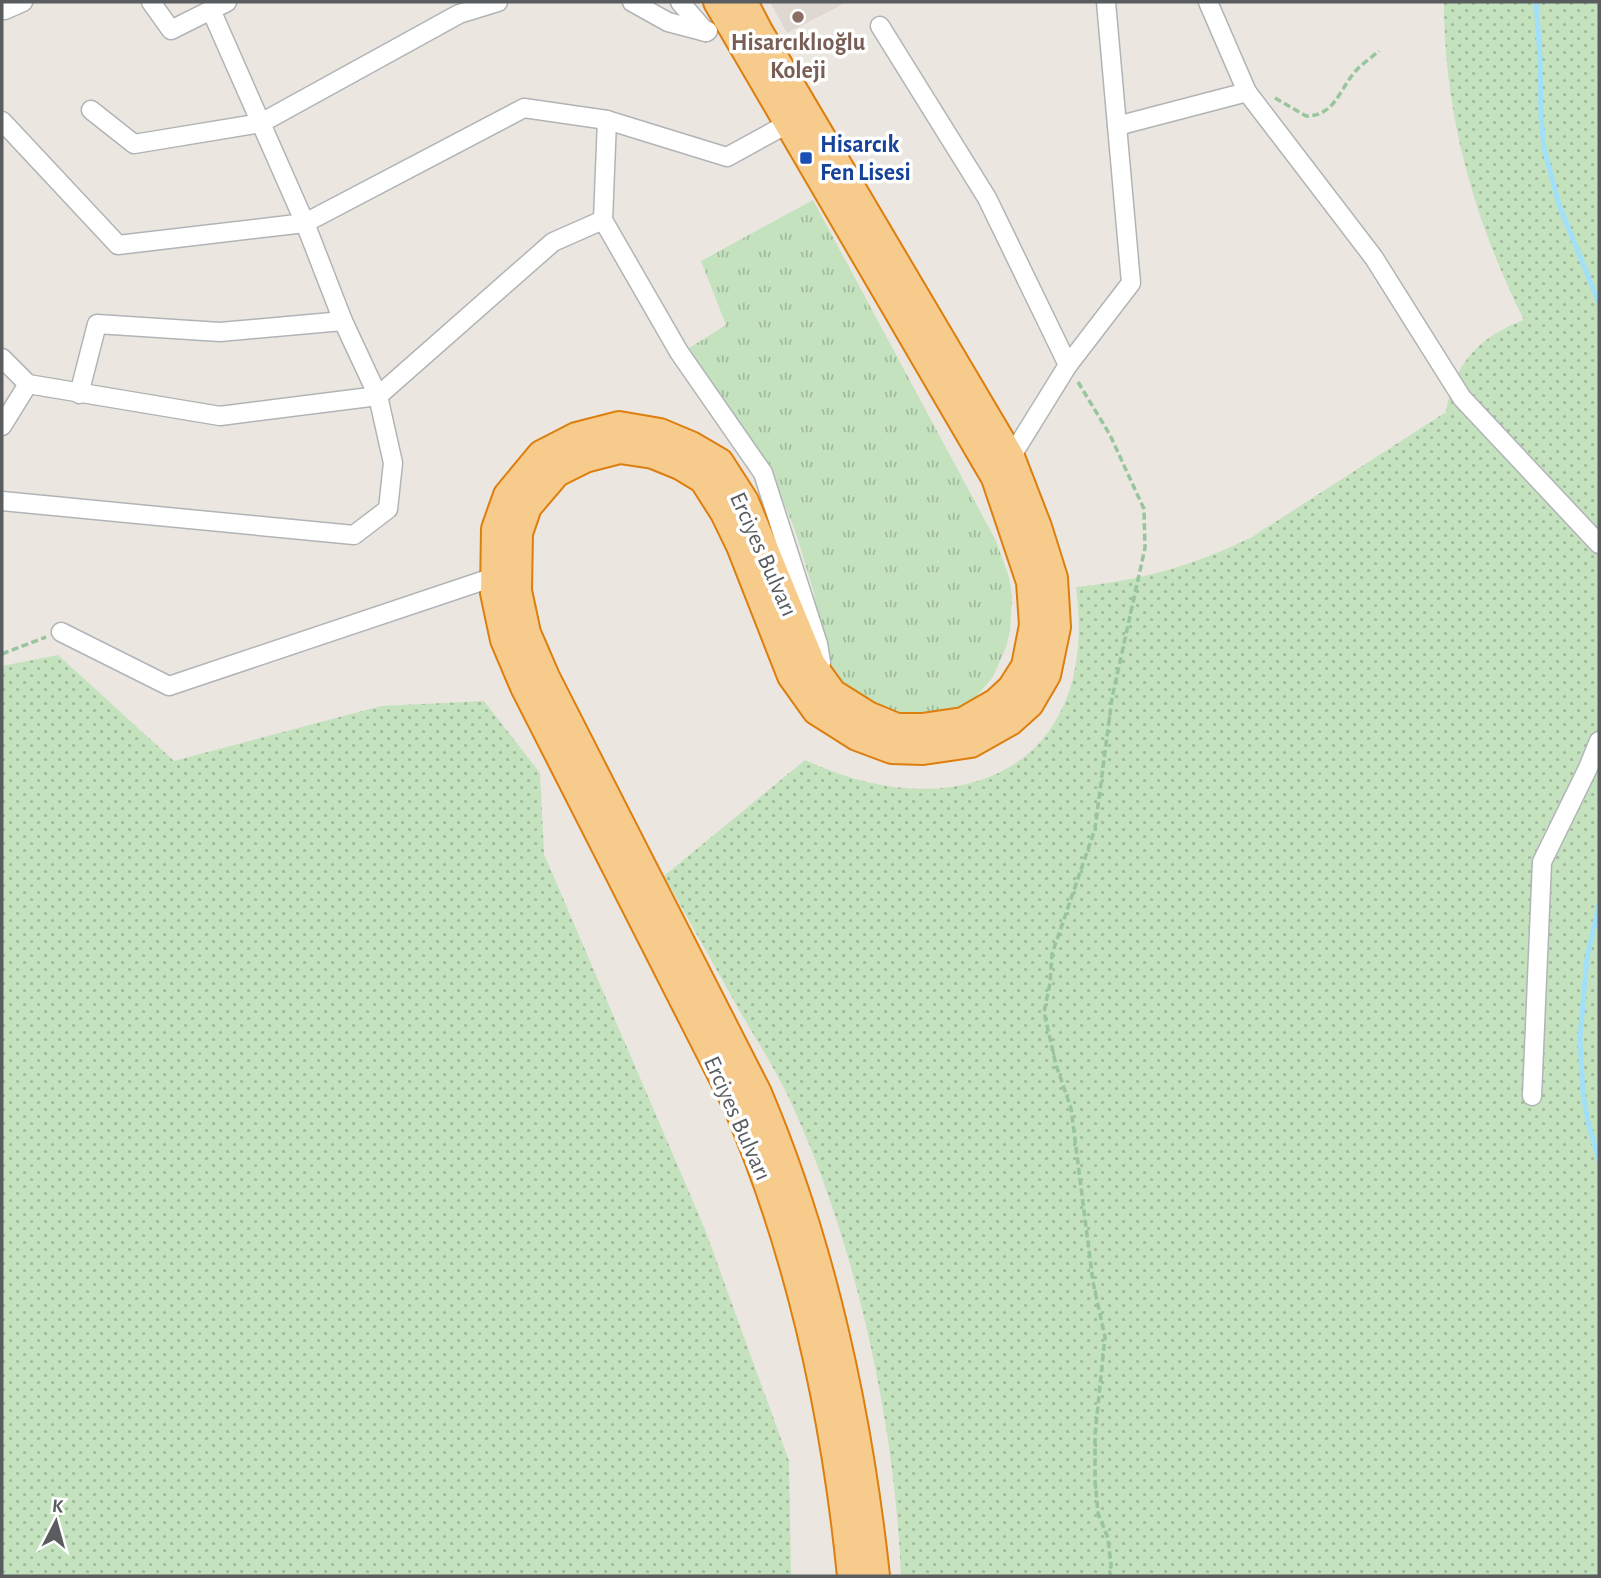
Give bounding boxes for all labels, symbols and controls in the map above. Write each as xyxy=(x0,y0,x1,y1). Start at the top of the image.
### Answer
marker: Hisarcıklıoğlu Koleji xyxy=(790,9,806,25)
place label: Hisarcıklıoğlu Koleji xyxy=(731,31,866,83)
place label: Hisarcık Fen Lisesi xyxy=(820,133,911,185)
marker: Hisarcık Fen Lisesi xyxy=(798,150,814,166)
street label: Erciyes Bulvarı xyxy=(725,489,801,620)
street label: Erciyes Bulvarı xyxy=(699,1053,775,1184)
north arrow xyxy=(21,1487,91,1557)
text: K xyxy=(51,1497,65,1517)

